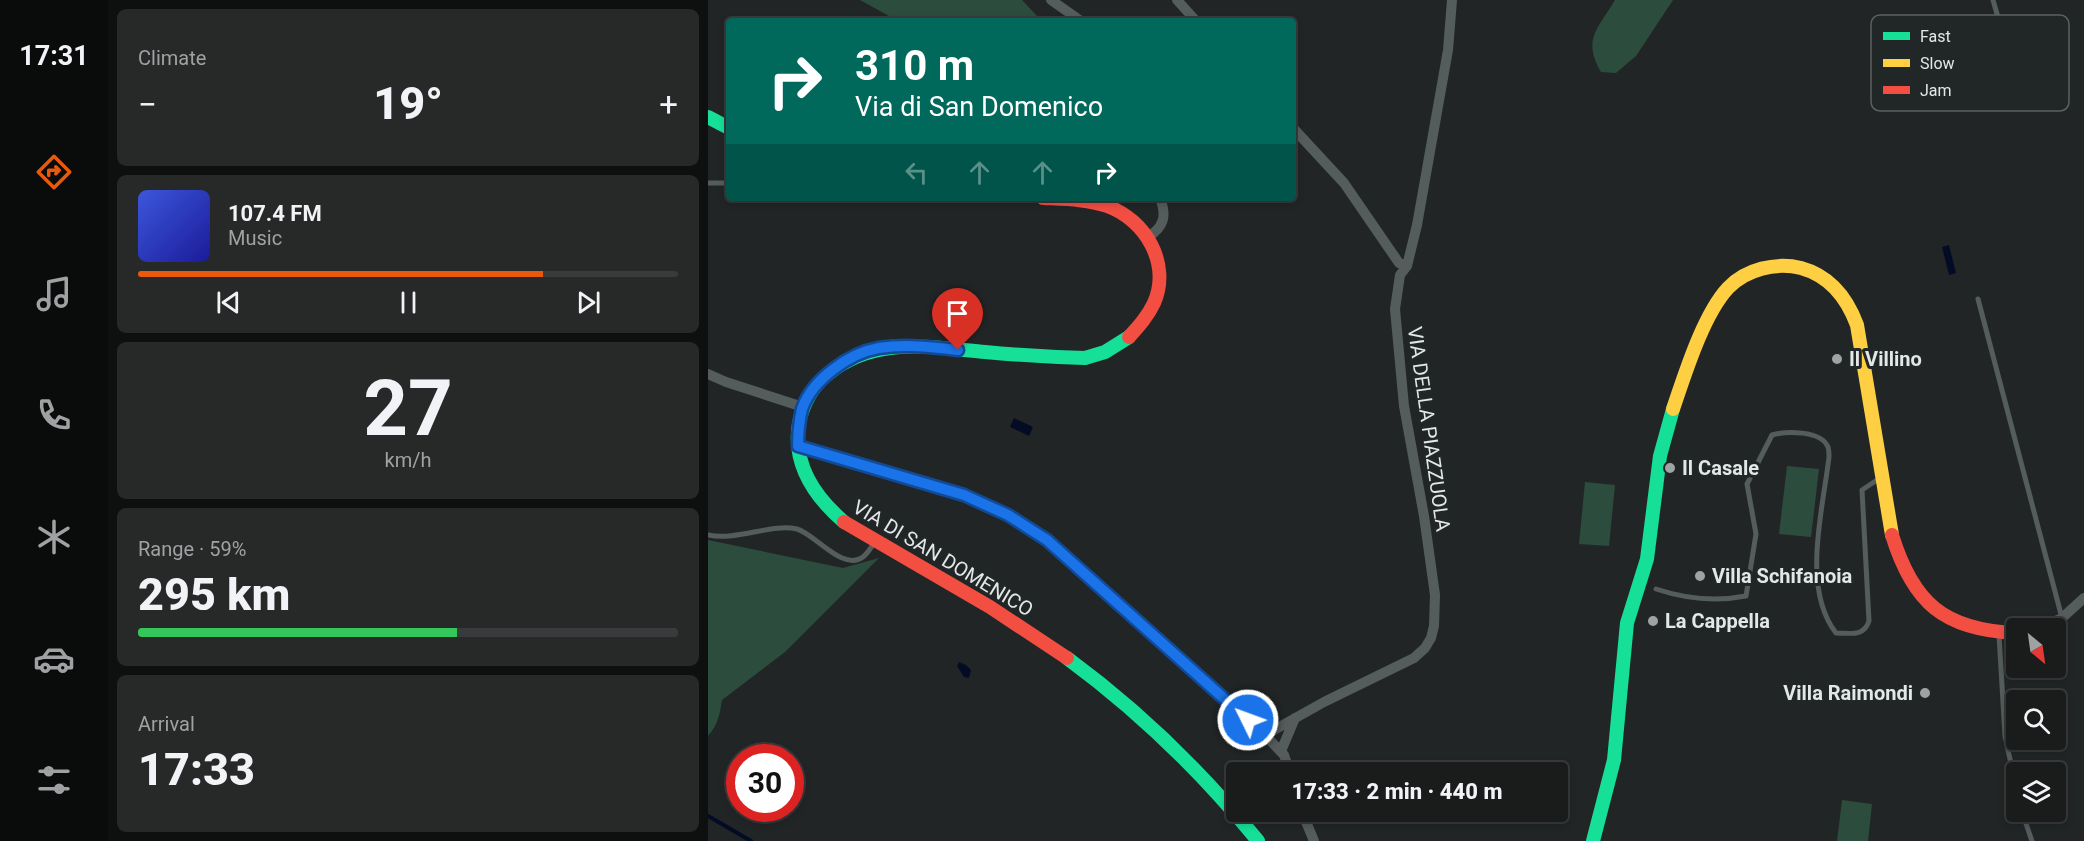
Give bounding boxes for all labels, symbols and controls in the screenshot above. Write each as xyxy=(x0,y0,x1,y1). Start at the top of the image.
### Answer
legend xyxy=(1871,15,2069,111)
text: Fast xyxy=(1920,27,1951,46)
text: 17:31 xyxy=(19,40,89,72)
text: 310 m xyxy=(855,41,974,90)
icon: right xyxy=(756,42,834,120)
text: Climate xyxy=(138,46,206,70)
text: Slow xyxy=(1920,54,1955,73)
text: 19° xyxy=(373,77,443,130)
text: Jam xyxy=(1920,81,1952,100)
text: − xyxy=(138,85,157,124)
text: + xyxy=(659,85,678,124)
text: Via di San Domenico xyxy=(855,91,1103,123)
icon: directions xyxy=(33,151,75,193)
icon: left xyxy=(900,156,933,189)
icon: ahead xyxy=(963,156,996,189)
icon: ahead xyxy=(1026,156,1059,189)
icon: right xyxy=(1089,156,1122,189)
text: 107.4 FM xyxy=(228,201,322,226)
text: Music xyxy=(228,226,282,250)
icon: music xyxy=(33,273,75,315)
icon: previous xyxy=(212,286,245,319)
icon: pause xyxy=(392,286,425,319)
icon: next xyxy=(572,286,605,319)
pin xyxy=(932,288,983,350)
icon: arrive xyxy=(941,297,974,330)
street label: VIA DELLA PIAZZUOLA xyxy=(1403,325,1455,533)
place label: Il Villino xyxy=(1849,347,1922,371)
marker: Il Villino xyxy=(1830,352,1844,366)
text: 27 xyxy=(363,363,453,454)
icon: phone xyxy=(33,394,75,436)
text: km/h xyxy=(385,448,431,472)
place label: Il Casale xyxy=(1682,456,1759,480)
marker: Il Casale xyxy=(1663,461,1677,475)
street label: VIA DI SAN DOMENICO xyxy=(848,495,1038,621)
icon: climate xyxy=(33,516,75,558)
text: Range · 59% xyxy=(138,537,246,561)
place label: Villa Schifanoia xyxy=(1712,564,1853,588)
text: 295 km xyxy=(138,568,290,621)
marker: Villa Schifanoia xyxy=(1693,569,1707,583)
place label: La Cappella xyxy=(1665,609,1770,633)
marker: La Cappella xyxy=(1646,614,1660,628)
north arrow xyxy=(2006,618,2066,678)
map controls xyxy=(2006,618,2066,822)
icon: car xyxy=(33,638,75,680)
place label: Villa Raimondi xyxy=(1783,681,1913,705)
marker: Villa Raimondi xyxy=(1918,686,1932,700)
position arrow xyxy=(1216,688,1280,752)
button: search xyxy=(2006,690,2066,750)
text: Arrival xyxy=(138,712,195,736)
text: 17:33 xyxy=(138,743,255,796)
speed limit sign: 30 xyxy=(726,744,804,822)
icon: filters xyxy=(33,759,75,801)
button: layers xyxy=(2006,762,2066,822)
text: 17:33 · 2 min · 440 m xyxy=(1292,779,1502,804)

